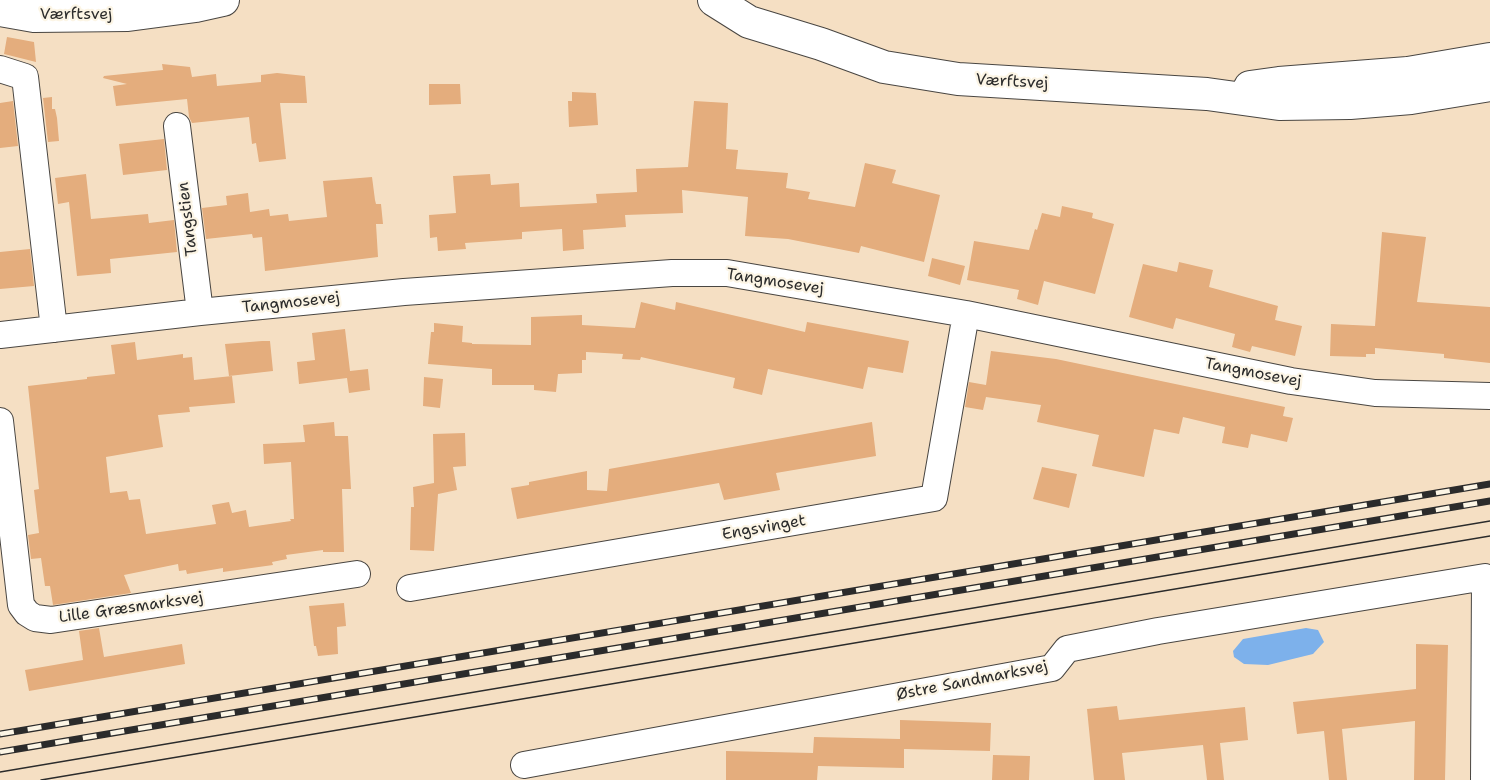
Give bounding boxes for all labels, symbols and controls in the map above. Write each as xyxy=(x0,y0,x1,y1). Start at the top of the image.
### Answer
street label: Værftsvej xyxy=(40,5,112,25)
street label: Værftsvej xyxy=(975,71,1049,93)
street label: Tangstien xyxy=(174,181,202,257)
street label: Tangmosevej xyxy=(725,265,825,299)
street label: Tangmosevej xyxy=(241,288,341,318)
street label: Tangmosevej xyxy=(1203,354,1303,392)
street label: Engsvinget xyxy=(721,511,807,545)
street label: Lille Græsmarksvej xyxy=(57,588,205,628)
street label: Østre Sandmarksvej xyxy=(895,657,1049,705)

